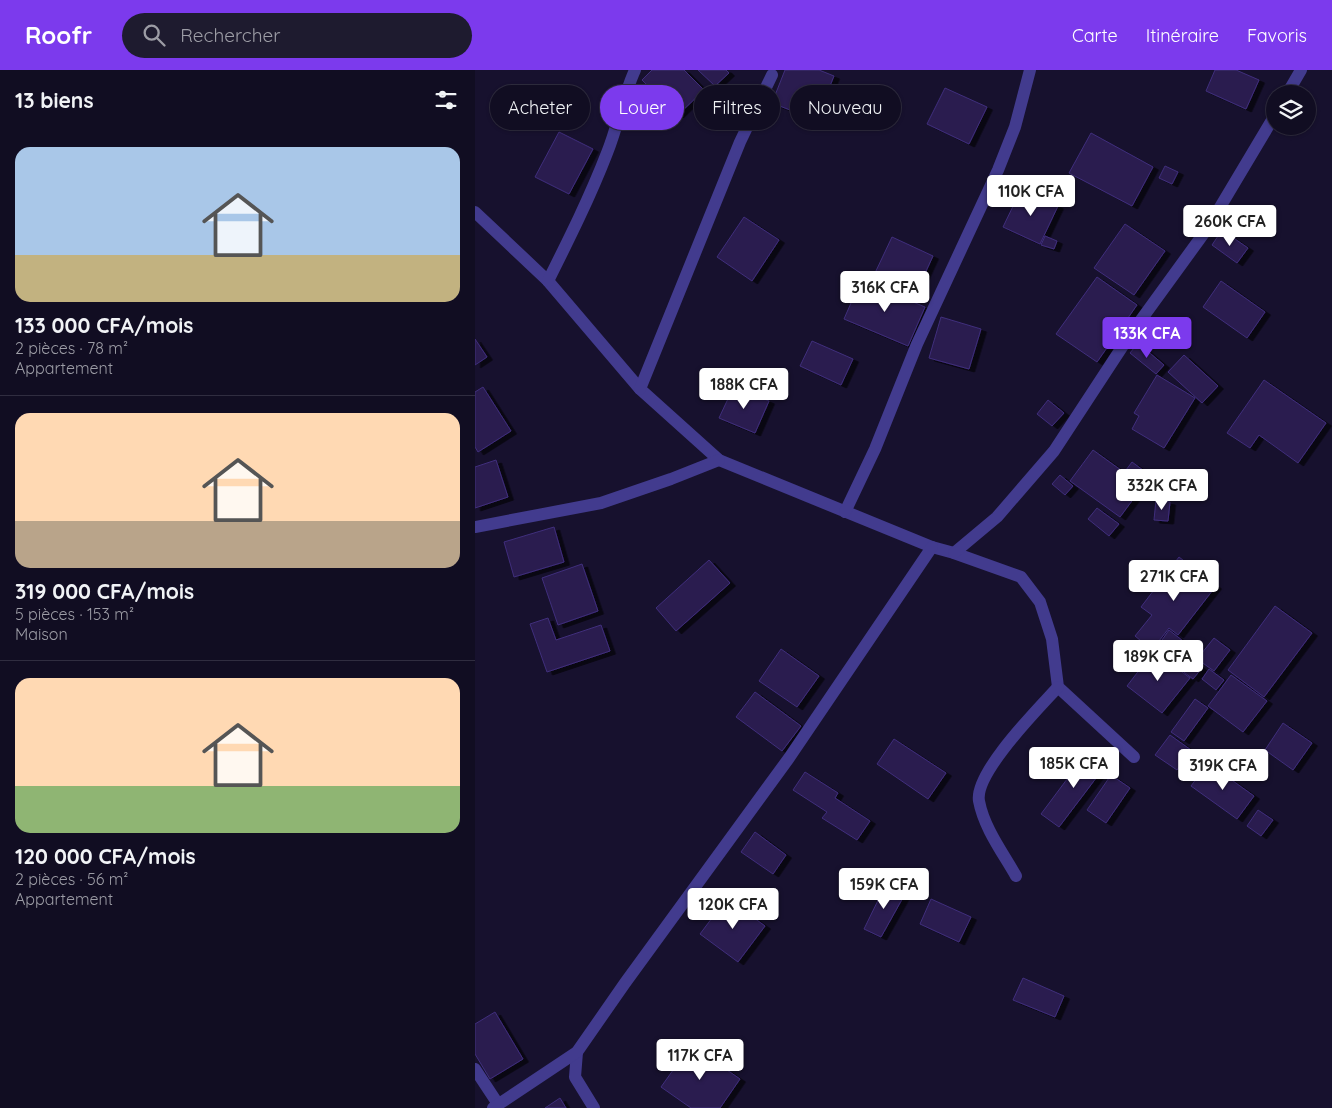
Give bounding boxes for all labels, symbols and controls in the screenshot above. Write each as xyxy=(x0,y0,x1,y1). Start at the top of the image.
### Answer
search box xyxy=(122,13,472,58)
text: Roofr xyxy=(25,20,92,50)
icon: search xyxy=(140,21,168,49)
text: Rechercher xyxy=(180,23,281,47)
text: Carte xyxy=(1072,24,1118,47)
text: Itinéraire xyxy=(1146,24,1219,47)
text: Favoris xyxy=(1247,24,1307,47)
chip: Acheter xyxy=(490,85,590,130)
chip: Louer xyxy=(600,85,684,130)
chip: Filtres xyxy=(694,85,780,130)
chip: Nouveau xyxy=(790,85,901,130)
map controls xyxy=(1266,85,1316,135)
button: layers xyxy=(1266,85,1316,135)
icon: filters xyxy=(432,86,460,114)
text: 13 biens xyxy=(15,87,94,113)
pin: 110K CFA xyxy=(979,174,1083,217)
icon: home xyxy=(193,180,283,270)
text: 110K CFA xyxy=(998,181,1064,201)
pin: 260K CFA xyxy=(1178,204,1282,247)
text: 260K CFA xyxy=(1194,211,1266,231)
pin: 316K CFA xyxy=(833,270,937,313)
text: 316K CFA xyxy=(851,277,919,297)
text: 133 000 CFA/mois xyxy=(15,312,193,338)
pin: 133K CFA xyxy=(1095,316,1199,359)
text: 133K CFA xyxy=(1113,323,1181,343)
text: 2 pièces · 78 m² xyxy=(15,338,128,358)
text: Appartement xyxy=(15,358,113,378)
pin: 188K CFA xyxy=(692,368,796,410)
text: 188K CFA xyxy=(710,374,778,394)
icon: home xyxy=(193,445,283,535)
pin: 332K CFA xyxy=(1110,468,1214,511)
text: 332K CFA xyxy=(1127,475,1197,495)
pin: 271K CFA xyxy=(1122,560,1226,602)
text: 271K CFA xyxy=(1140,566,1208,586)
text: 319 000 CFA/mois xyxy=(15,578,194,604)
text: 5 pièces · 153 m² xyxy=(15,604,134,624)
text: Maison xyxy=(15,624,68,644)
pin: 189K CFA xyxy=(1106,640,1210,682)
text: 189K CFA xyxy=(1124,646,1192,666)
icon: home xyxy=(193,710,283,800)
pin: 185K CFA xyxy=(1022,746,1126,789)
pin: 319K CFA xyxy=(1171,748,1275,791)
text: 185K CFA xyxy=(1040,753,1108,773)
text: 319K CFA xyxy=(1189,755,1257,775)
text: 120 000 CFA/mois xyxy=(15,843,196,869)
pin: 159K CFA xyxy=(832,868,936,910)
text: 2 pièces · 56 m² xyxy=(15,869,128,889)
text: 159K CFA xyxy=(850,874,918,894)
pin: 120K CFA xyxy=(681,888,785,930)
text: Appartement xyxy=(15,889,113,909)
text: 120K CFA xyxy=(699,894,767,914)
pin: 117K CFA xyxy=(648,1038,752,1081)
text: 117K CFA xyxy=(668,1045,732,1065)

